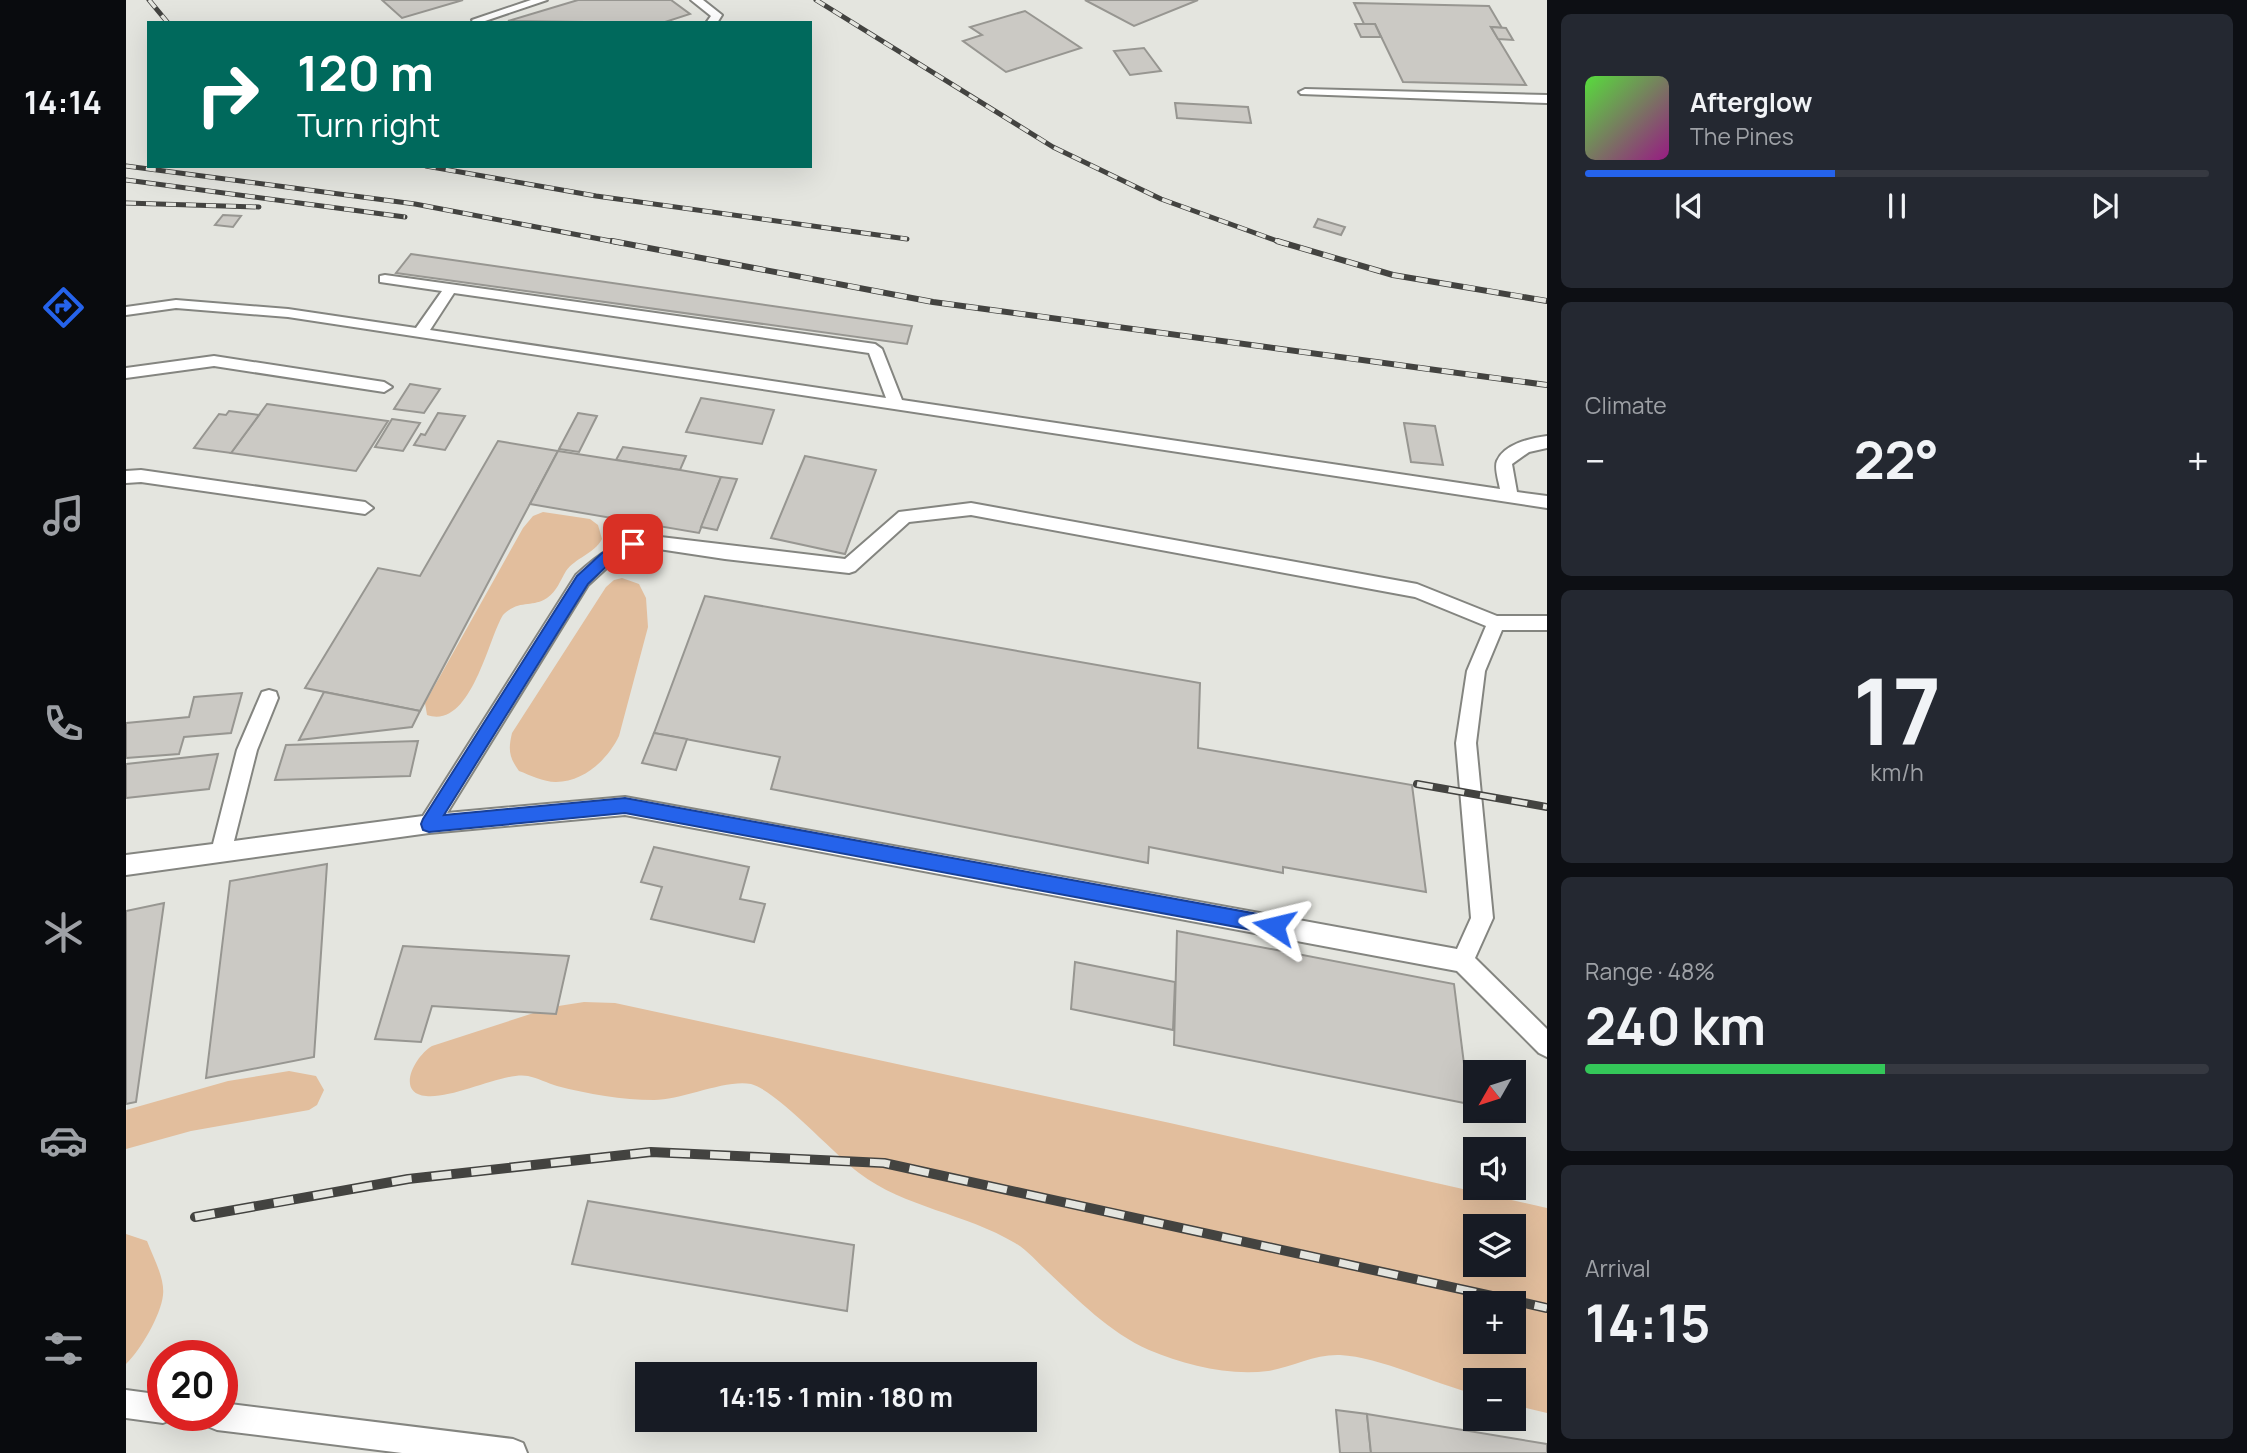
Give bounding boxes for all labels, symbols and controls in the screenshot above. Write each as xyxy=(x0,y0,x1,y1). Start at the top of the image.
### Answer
text: 120 m xyxy=(297,39,434,106)
icon: right xyxy=(182,49,273,140)
text: 14:14 xyxy=(24,80,102,124)
text: Afterglow xyxy=(1690,84,1812,120)
text: Turn right xyxy=(297,103,440,147)
text: The Pines xyxy=(1690,120,1794,152)
icon: previous xyxy=(1670,187,1708,225)
icon: pause xyxy=(1878,187,1916,225)
icon: next xyxy=(2086,187,2124,225)
icon: directions xyxy=(39,283,88,332)
text: Climate xyxy=(1585,389,1667,421)
text: 22° xyxy=(1854,424,1939,495)
text: − xyxy=(1585,434,1606,486)
text: + xyxy=(2187,434,2209,486)
icon: music xyxy=(39,491,88,540)
pin xyxy=(603,514,663,574)
icon: arrive xyxy=(614,525,652,563)
text: 17 xyxy=(1853,648,1941,772)
icon: phone xyxy=(39,699,88,748)
text: km/h xyxy=(1870,756,1924,788)
position arrow xyxy=(1237,889,1311,963)
icon: climate xyxy=(39,908,88,957)
text: Range · 48% xyxy=(1585,955,1715,987)
text: 240 km xyxy=(1585,990,1766,1061)
north arrow xyxy=(1463,1060,1526,1124)
map controls xyxy=(1463,1060,1526,1431)
icon: car xyxy=(39,1116,88,1165)
button: sound xyxy=(1463,1137,1526,1200)
button: layers xyxy=(1463,1214,1526,1277)
text: Arrival xyxy=(1585,1252,1651,1284)
text: 14:15 xyxy=(1585,1287,1710,1358)
button: + xyxy=(1463,1291,1526,1354)
icon: filters xyxy=(39,1324,88,1373)
speed limit sign: 20 xyxy=(147,1340,238,1431)
button: − xyxy=(1463,1368,1526,1431)
text: 14:15 · 1 min · 180 m xyxy=(719,1379,953,1415)

